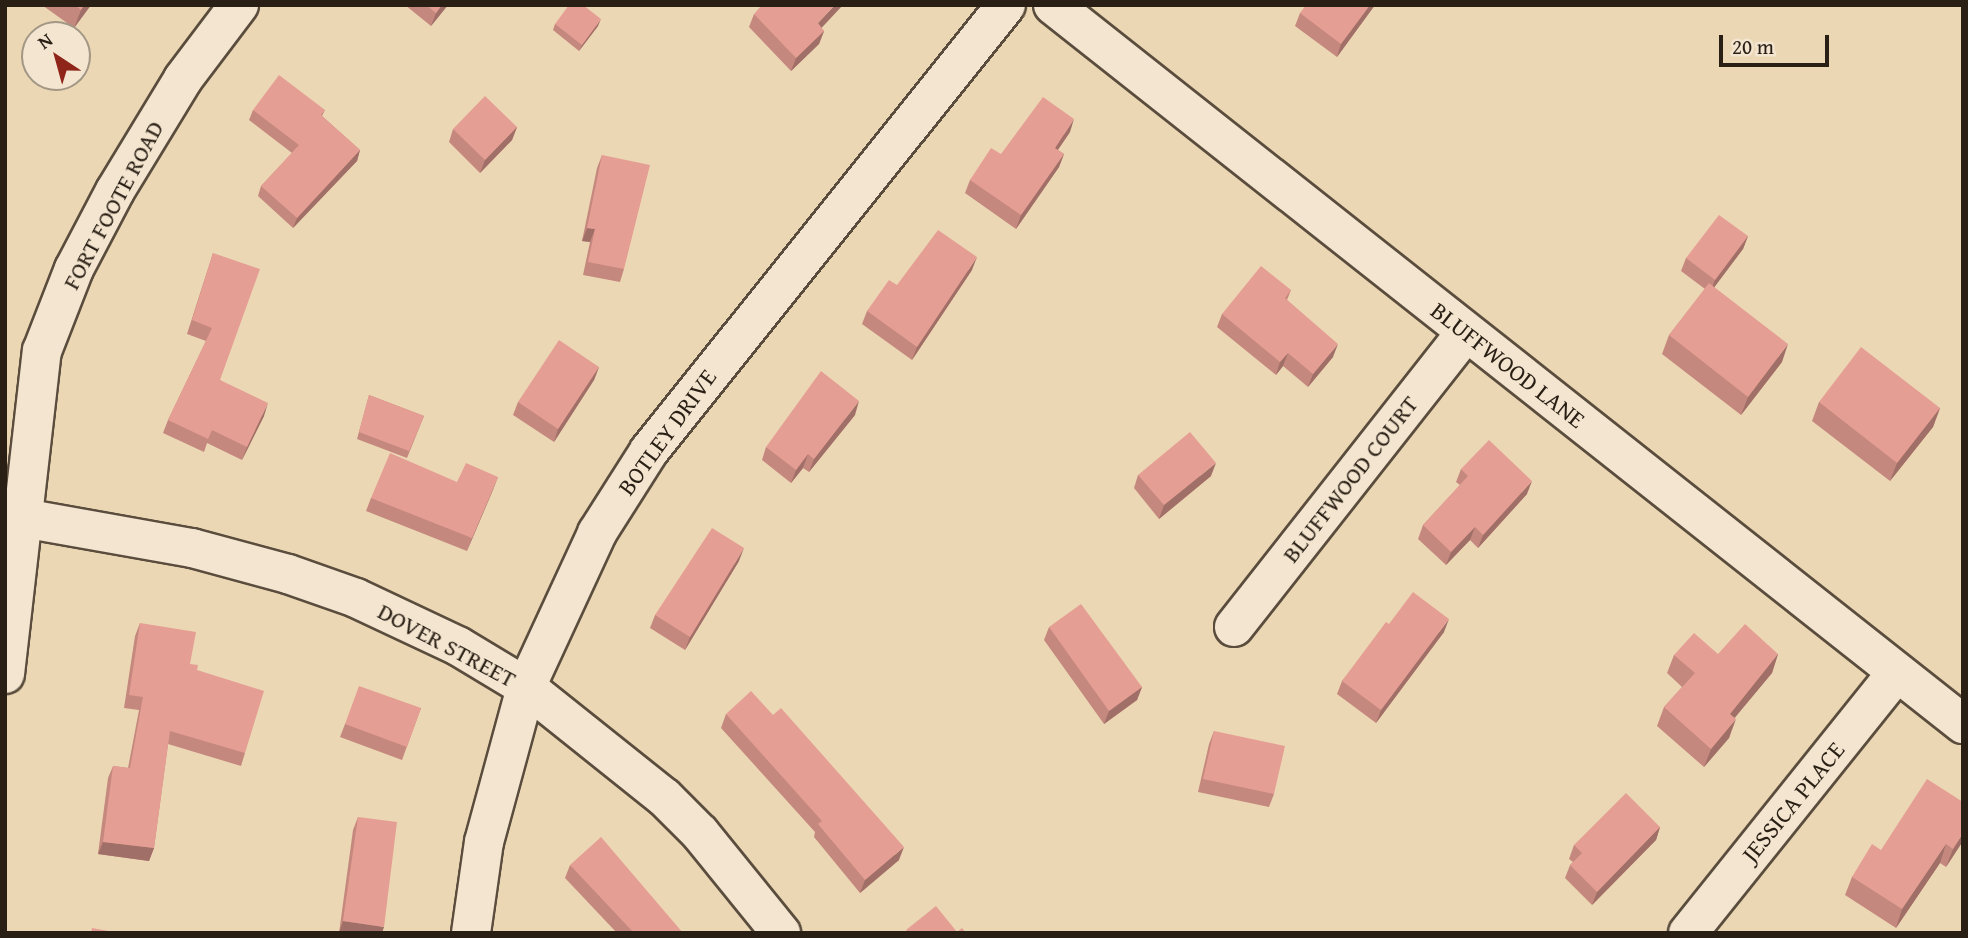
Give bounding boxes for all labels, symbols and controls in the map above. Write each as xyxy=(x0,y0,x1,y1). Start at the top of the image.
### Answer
north arrow xyxy=(21,21,91,91)
scale bar xyxy=(1723,21,1833,65)
text: N xyxy=(31,26,58,56)
text: 20 m xyxy=(1732,31,1774,62)
street label: FORT FOOTE ROAD xyxy=(56,116,170,294)
street label: BLUFFWOOD LANE xyxy=(1425,296,1591,434)
street label: BOTLEY DRIVE xyxy=(612,363,722,501)
street label: BLUFFWOOD COURT xyxy=(1276,390,1424,568)
street label: DOVER STREET xyxy=(373,597,521,693)
street label: JESSICA PLACE xyxy=(1736,736,1850,868)

